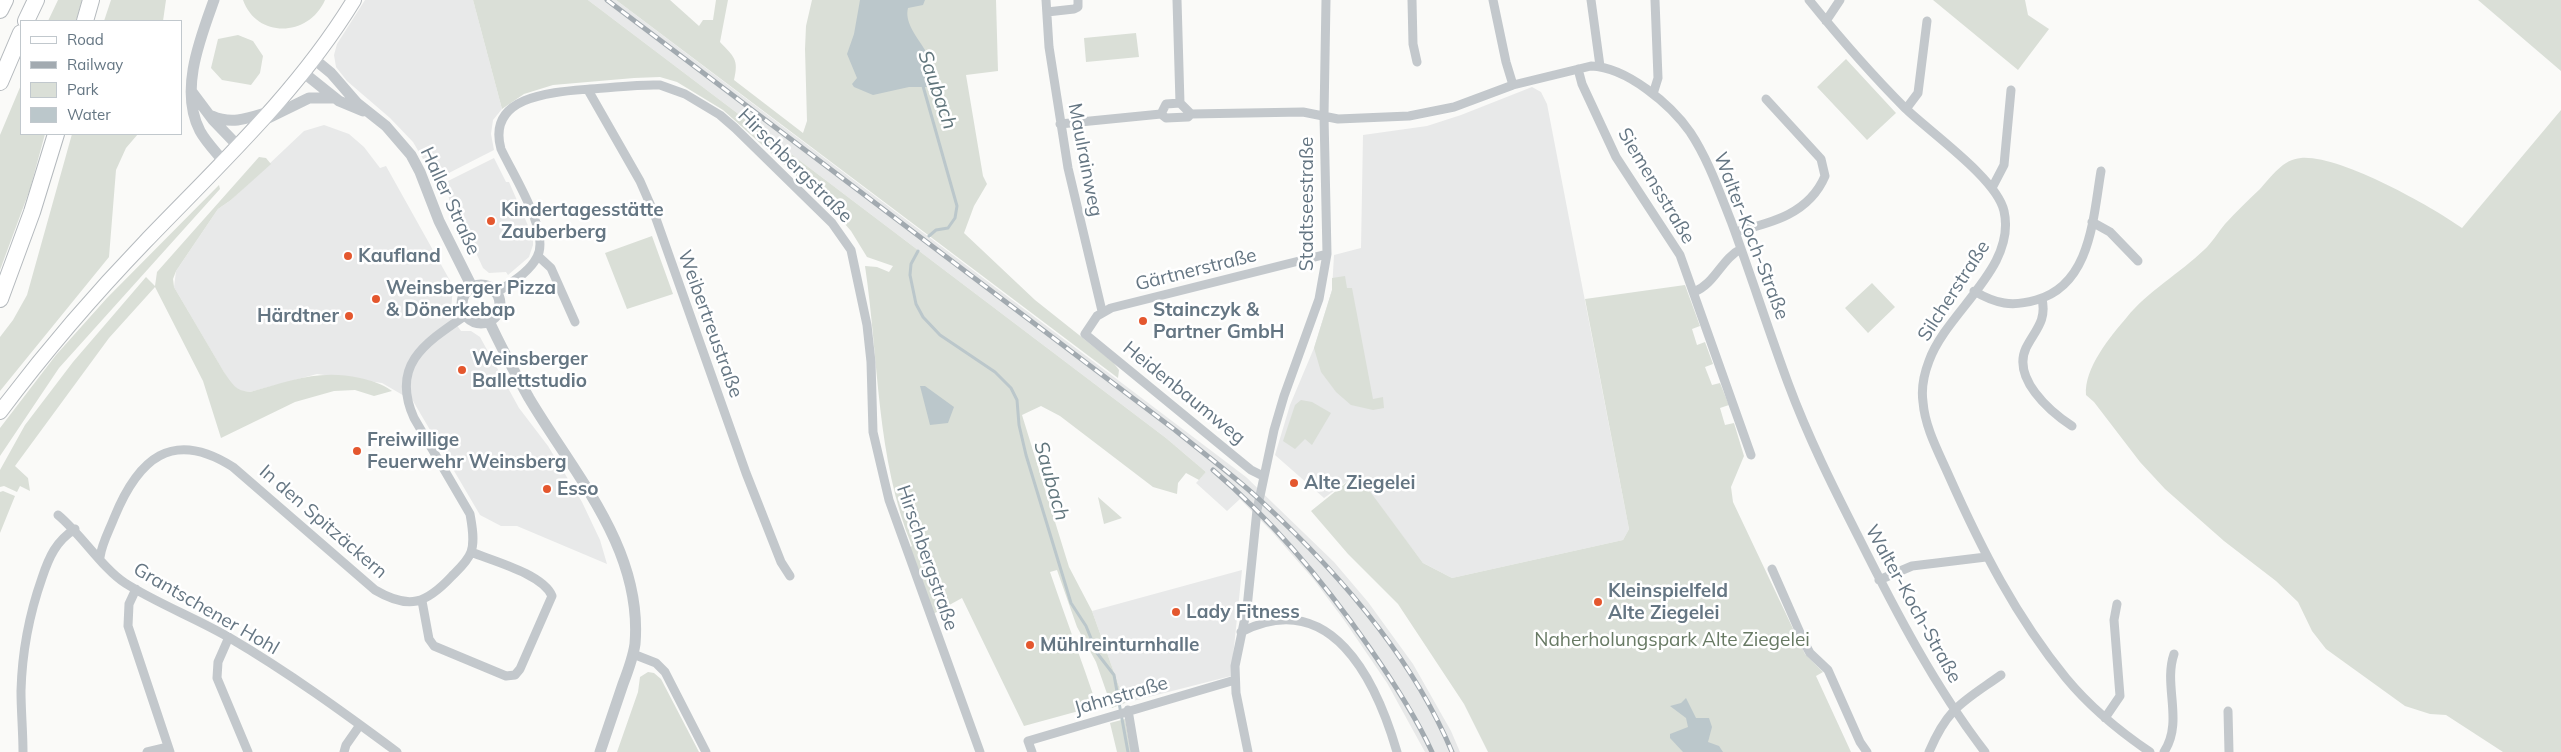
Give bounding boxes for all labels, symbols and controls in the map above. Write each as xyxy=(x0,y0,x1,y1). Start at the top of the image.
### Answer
legend xyxy=(20,20,182,135)
text: Road xyxy=(67,30,104,49)
water label: Saubach xyxy=(912,48,962,132)
text: Railway xyxy=(67,55,123,74)
text: Park xyxy=(67,80,99,99)
street label: Maulrainweg xyxy=(1063,101,1107,219)
street label: Hirschbergstraße xyxy=(733,104,857,228)
text: Water xyxy=(67,105,111,124)
street label: Siemensstraße xyxy=(1613,124,1699,248)
street label: Stadtseestraße xyxy=(1296,137,1318,271)
street label: Haller Straße xyxy=(415,144,485,258)
street label: Walter-Koch-Straße xyxy=(1709,149,1793,323)
place label: Kindertagesstätte Zauberberg xyxy=(501,199,664,243)
marker: Kindertagesstätte Zauberberg xyxy=(485,215,497,227)
street label: Silcherstraße xyxy=(1913,237,1995,345)
street label: Gärtnerstraße xyxy=(1133,244,1259,296)
place label: Kaufland xyxy=(358,245,441,267)
street label: Weibertreustraße xyxy=(673,247,747,401)
marker: Kaufland xyxy=(342,250,354,262)
place label: Weinsberger Pizza & Dönerkebap xyxy=(386,277,556,321)
marker: Weinsberger Pizza & Dönerkebap xyxy=(370,293,382,305)
place label: Stainczyk & Partner GmbH xyxy=(1153,299,1284,343)
place label: Härdtner xyxy=(257,305,339,327)
marker: Härdtner xyxy=(343,310,355,322)
marker: Stainczyk & Partner GmbH xyxy=(1137,315,1149,327)
street label: Heidenbaumweg xyxy=(1118,337,1250,449)
place label: Weinsberger Ballettstudio xyxy=(472,348,588,392)
marker: Weinsberger Ballettstudio xyxy=(456,364,468,376)
place label: Freiwillige Feuerwehr Weinsberg xyxy=(367,429,567,473)
water label: Saubach xyxy=(1028,438,1074,524)
marker: Freiwillige Feuerwehr Weinsberg xyxy=(351,445,363,457)
street label: In den Spitzäckern xyxy=(254,460,392,584)
place label: Alte Ziegelei xyxy=(1304,472,1415,494)
marker: Alte Ziegelei xyxy=(1288,477,1300,489)
place label: Esso xyxy=(557,478,598,500)
street label: Hirschbergstraße xyxy=(891,482,963,634)
marker: Esso xyxy=(541,483,553,495)
street label: Walter-Koch-Straße xyxy=(1860,521,1966,687)
street label: Grantschener Hohl xyxy=(129,558,283,660)
place label: Kleinspielfeld Alte Ziegelei xyxy=(1608,580,1728,624)
marker: Kleinspielfeld Alte Ziegelei xyxy=(1592,596,1604,608)
place label: Lady Fitness xyxy=(1186,601,1300,623)
marker: Lady Fitness xyxy=(1170,606,1182,618)
park label: Naherholungspark Alte Ziegelei xyxy=(1534,629,1810,651)
place label: Mühlreinturnhalle xyxy=(1040,634,1199,656)
marker: Mühlreinturnhalle xyxy=(1024,639,1036,651)
street label: Jahnstraße xyxy=(1071,672,1171,720)

